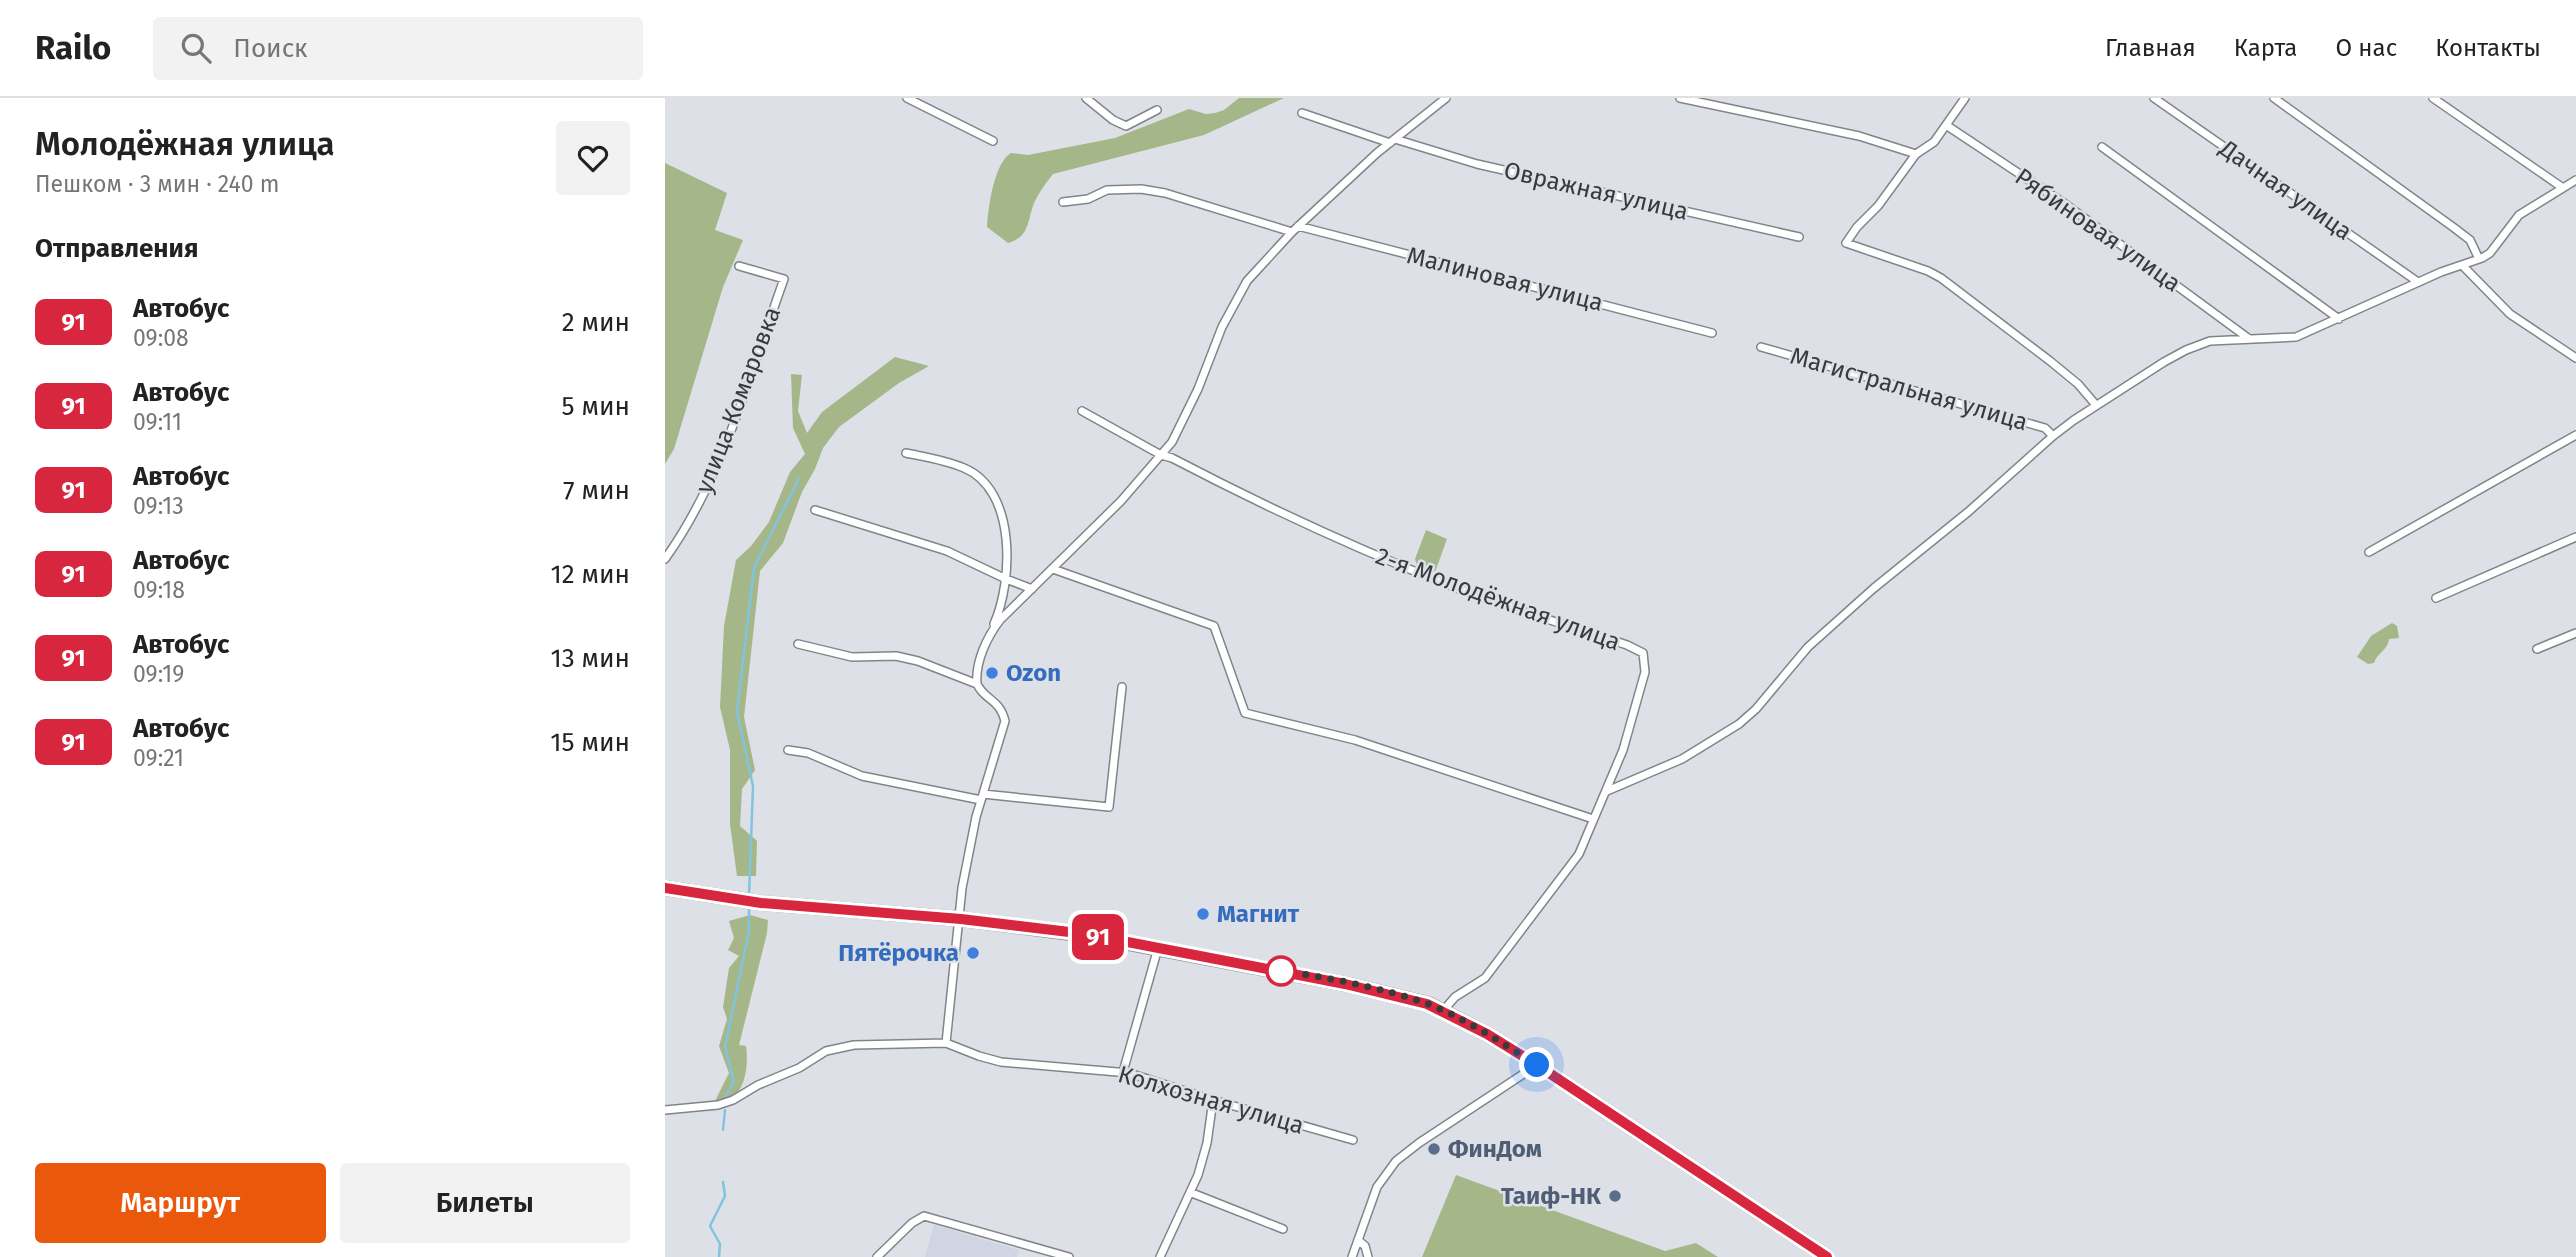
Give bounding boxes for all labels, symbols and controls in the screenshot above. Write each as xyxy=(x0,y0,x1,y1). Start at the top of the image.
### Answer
search box xyxy=(153,17,643,80)
text: Railo xyxy=(35,28,111,68)
icon: search xyxy=(177,29,215,67)
text: Поиск xyxy=(233,33,308,64)
text: Главная xyxy=(2105,34,2196,62)
text: Карта xyxy=(2234,34,2297,62)
text: О нас xyxy=(2335,34,2397,62)
text: Контакты xyxy=(2435,34,2541,62)
button: heart xyxy=(556,121,630,195)
text: Молодёжная улица xyxy=(35,124,335,164)
street label: Дачная улица xyxy=(2214,134,2357,246)
street label: Овражная улица xyxy=(1501,156,1691,226)
street label: Рябиновая улица xyxy=(2010,162,2186,298)
text: Пешком · 3 мин · 240 m xyxy=(35,170,279,198)
text: Отправления xyxy=(35,233,198,264)
street label: Малиновая улица xyxy=(1404,241,1606,317)
text: Автобус xyxy=(133,293,230,324)
street label: улица Комаровка xyxy=(690,303,786,497)
text: 2 мин xyxy=(562,307,630,338)
text: 91 xyxy=(61,308,86,336)
text: 09:08 xyxy=(133,324,189,352)
street label: Магистральная улица xyxy=(1787,342,2031,436)
text: Автобус xyxy=(133,377,230,408)
text: 5 мин xyxy=(562,391,630,422)
text: 91 xyxy=(61,392,86,420)
text: 09:11 xyxy=(133,408,182,436)
text: Автобус xyxy=(133,461,230,492)
text: 7 мин xyxy=(563,475,630,506)
text: 91 xyxy=(61,476,86,504)
text: 09:13 xyxy=(133,492,184,520)
street label: 2-я Молодёжная улица xyxy=(1372,542,1624,656)
text: Автобус xyxy=(133,545,230,576)
text: 12 мин xyxy=(551,559,630,590)
text: 91 xyxy=(61,560,86,588)
text: 09:18 xyxy=(133,576,185,604)
text: Автобус xyxy=(133,629,230,660)
text: 13 мин xyxy=(550,643,630,674)
text: 91 xyxy=(61,644,86,672)
place label: Ozon xyxy=(1006,659,1061,687)
text: 09:19 xyxy=(133,660,184,688)
marker: Ozon xyxy=(984,665,1000,681)
text: Автобус xyxy=(133,713,230,744)
text: 15 мин xyxy=(550,727,630,758)
text: 91 xyxy=(61,728,86,756)
text: 09:21 xyxy=(133,744,184,772)
place label: Магнит xyxy=(1217,900,1300,928)
marker: Магнит xyxy=(1195,906,1211,922)
line badge: 91 xyxy=(1067,914,1129,960)
text: 91 xyxy=(1086,923,1110,951)
place label: Пятёрочка xyxy=(838,939,959,967)
marker: Пятёрочка xyxy=(965,945,981,961)
unlabelled marker xyxy=(1266,956,1296,986)
your location xyxy=(1519,1047,1554,1082)
street label: Колхозная улица xyxy=(1115,1060,1307,1140)
place label: ФинДом xyxy=(1448,1135,1542,1163)
marker: ФинДом xyxy=(1426,1141,1442,1157)
button: Маршрут xyxy=(35,1163,326,1243)
button: Билеты xyxy=(340,1163,630,1243)
place label: Таиф-НК xyxy=(1501,1182,1602,1210)
marker: Таиф-НК xyxy=(1607,1188,1623,1204)

